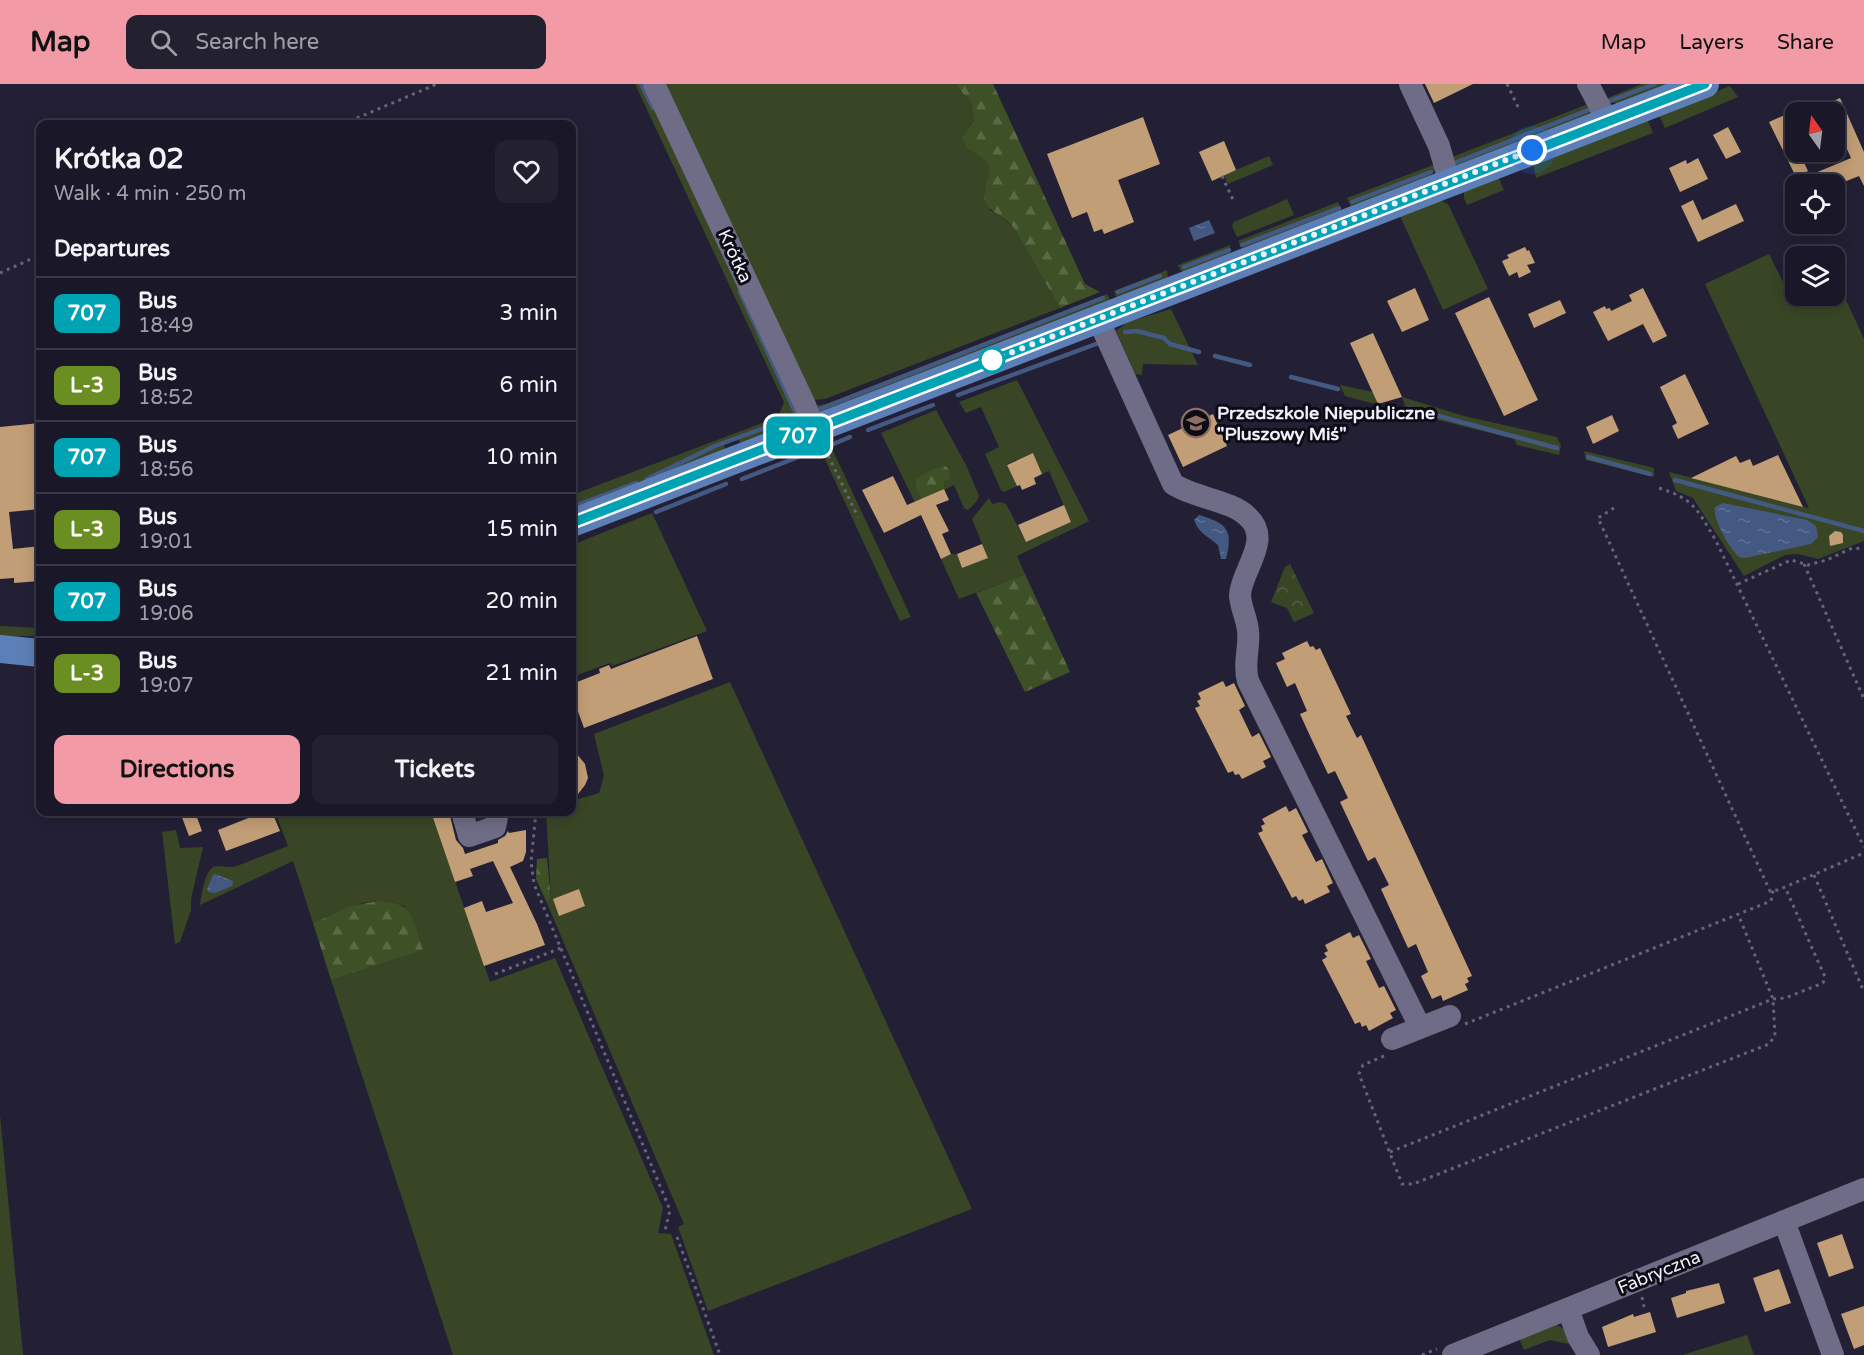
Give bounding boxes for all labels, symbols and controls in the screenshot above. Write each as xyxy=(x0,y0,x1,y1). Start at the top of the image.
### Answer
search box xyxy=(126,15,546,69)
text: Map xyxy=(30,25,90,59)
icon: search xyxy=(147,26,180,59)
text: Search here xyxy=(195,29,319,55)
text: Map xyxy=(1601,30,1646,55)
text: Layers xyxy=(1679,30,1744,55)
text: Share xyxy=(1777,30,1834,55)
north arrow xyxy=(1785,102,1845,162)
map controls xyxy=(1785,102,1845,306)
your location xyxy=(1517,135,1547,165)
button: heart xyxy=(495,140,558,203)
text: Krótka 02 xyxy=(54,142,184,176)
button: locate xyxy=(1785,174,1845,234)
text: Walk · 4 min · 250 m xyxy=(54,182,246,206)
street label: Krótka xyxy=(713,226,757,286)
text: Departures xyxy=(54,236,170,262)
button: layers xyxy=(1785,246,1845,306)
text: Bus xyxy=(138,288,177,314)
text: 3 min xyxy=(499,300,558,326)
text: 707 xyxy=(67,301,107,326)
text: 18:49 xyxy=(138,314,193,338)
unlabelled marker xyxy=(979,347,1005,373)
text: Bus xyxy=(138,360,177,386)
text: 6 min xyxy=(499,372,558,398)
text: L-3 xyxy=(70,373,104,398)
text: 18:52 xyxy=(138,386,193,410)
place label: Przedszkole Niepubliczne "Pluszowy Miś" xyxy=(1217,402,1435,445)
school or university icon: Przedszkole Niepubliczne "Pluszowy Miś" xyxy=(1180,407,1212,439)
line badge: 707 xyxy=(764,416,832,456)
text: 707 xyxy=(778,424,818,449)
text: Bus xyxy=(138,432,177,458)
text: 10 min xyxy=(486,444,558,470)
text: 707 xyxy=(67,445,107,470)
text: 18:56 xyxy=(138,458,193,482)
text: Bus xyxy=(138,504,177,530)
text: 15 min xyxy=(486,516,558,542)
text: L-3 xyxy=(70,517,104,542)
text: 19:01 xyxy=(138,530,193,554)
text: Bus xyxy=(138,576,177,602)
text: 20 min xyxy=(486,588,558,614)
text: 707 xyxy=(67,589,107,614)
text: 19:06 xyxy=(138,602,193,626)
text: Bus xyxy=(138,648,177,674)
text: 21 min xyxy=(486,660,558,686)
text: L-3 xyxy=(70,661,104,686)
text: 19:07 xyxy=(138,674,193,698)
button: Directions xyxy=(54,735,300,804)
button: Tickets xyxy=(312,735,558,804)
street label: Fabryczna xyxy=(1614,1245,1704,1299)

